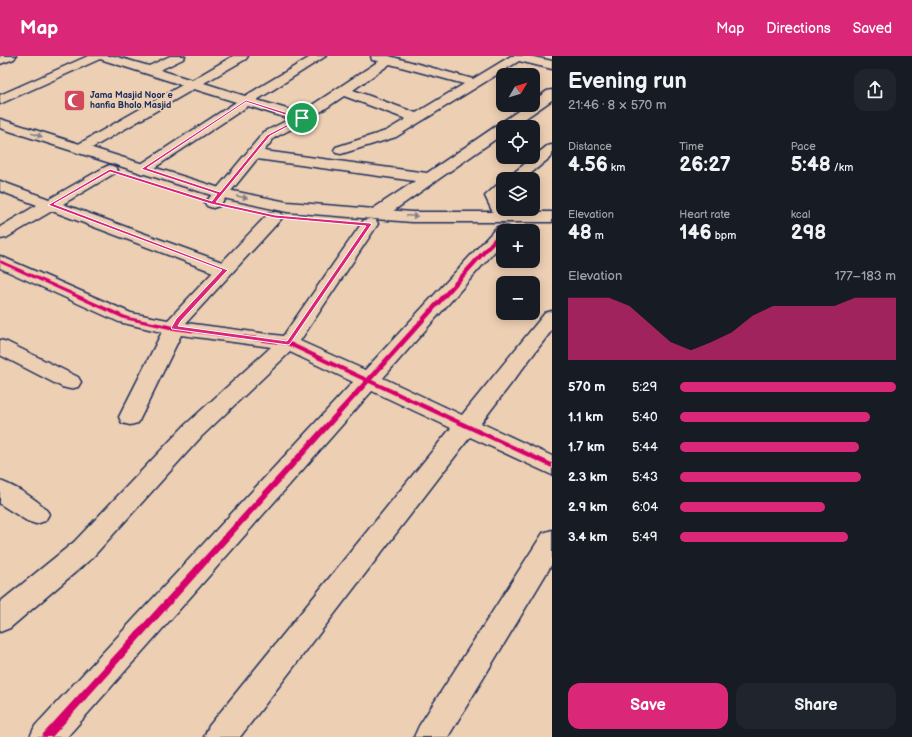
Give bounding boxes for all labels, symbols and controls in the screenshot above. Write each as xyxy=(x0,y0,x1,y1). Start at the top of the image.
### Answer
text: Map xyxy=(20,17,58,40)
text: Map xyxy=(716,20,744,37)
text: Directions xyxy=(766,20,831,37)
text: Saved xyxy=(853,20,892,37)
north arrow xyxy=(496,68,540,112)
map controls xyxy=(496,68,540,320)
text: Evening run xyxy=(568,68,687,95)
button: share xyxy=(854,69,896,111)
mosque icon: Jama Masjid Noor e hanfia Bholo Masjid xyxy=(61,87,87,113)
place label: Jama Masjid Noor e hanfia Bholo Masjid xyxy=(90,90,173,111)
text: 21:46 · 8 × 570 m xyxy=(568,97,666,113)
pin xyxy=(285,101,319,135)
icon: arrive xyxy=(291,107,313,129)
button: locate xyxy=(496,120,540,164)
one-way arrow xyxy=(31,132,43,138)
text: Distance xyxy=(568,140,612,153)
text: Time xyxy=(679,140,704,153)
text: Pace xyxy=(791,140,816,153)
text: 4.56 xyxy=(568,153,608,177)
text: 26:27 xyxy=(679,153,731,177)
text: 5:48 xyxy=(791,153,831,177)
text: km xyxy=(608,161,625,174)
text: /km xyxy=(831,161,853,174)
button: layers xyxy=(496,172,540,216)
one-way arrow xyxy=(235,195,248,201)
text: Elevation xyxy=(568,208,614,221)
text: Heart rate xyxy=(679,208,730,221)
text: kcal xyxy=(791,208,810,221)
one-way arrow xyxy=(406,213,418,220)
text: 48 xyxy=(568,221,592,245)
text: 146 xyxy=(679,221,712,245)
text: 298 xyxy=(791,221,826,245)
button: + xyxy=(496,224,540,268)
text: m xyxy=(592,229,604,242)
text: bpm xyxy=(712,229,736,242)
text: Elevation xyxy=(568,268,622,284)
text: 177–183 m xyxy=(835,268,896,284)
button: − xyxy=(496,276,540,320)
text: 570 m xyxy=(568,379,605,395)
text: 5:29 xyxy=(632,379,657,395)
text: 1.1 km xyxy=(568,409,603,425)
text: 5:40 xyxy=(632,409,658,425)
text: 1.7 km xyxy=(568,439,605,455)
text: 5:44 xyxy=(632,439,658,455)
text: 2.3 km xyxy=(568,469,608,485)
text: 5:43 xyxy=(632,469,658,485)
text: 2.9 km xyxy=(568,499,608,515)
text: 6:04 xyxy=(632,499,658,515)
text: 3.4 km xyxy=(568,529,608,545)
text: 5:49 xyxy=(632,529,658,545)
button: Save xyxy=(568,683,728,729)
button: Share xyxy=(736,683,896,729)

